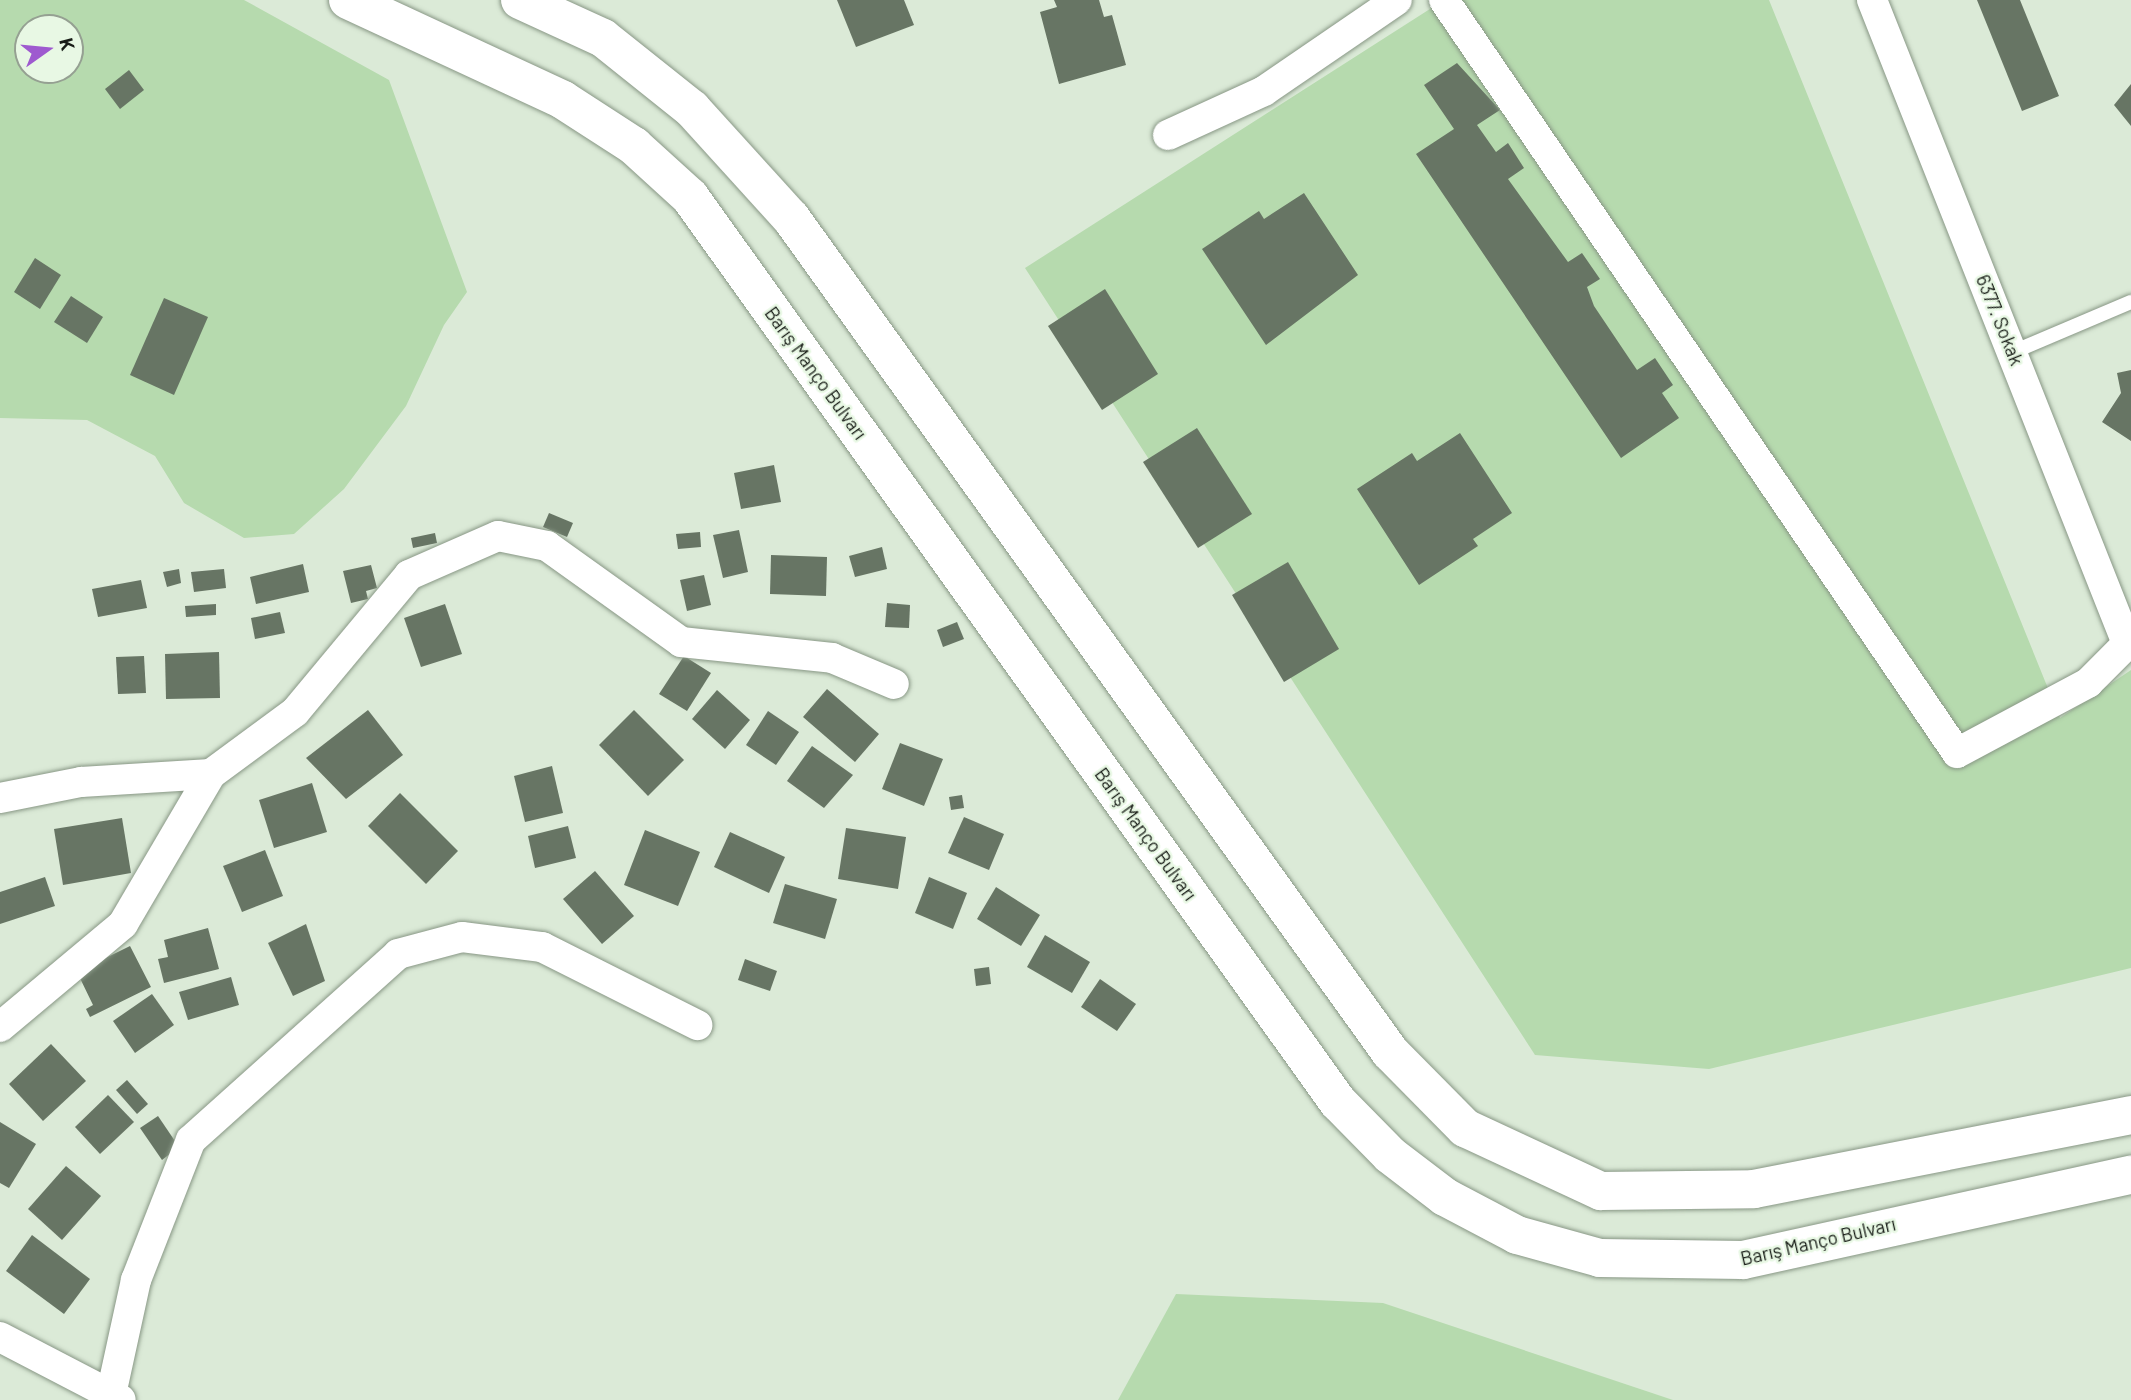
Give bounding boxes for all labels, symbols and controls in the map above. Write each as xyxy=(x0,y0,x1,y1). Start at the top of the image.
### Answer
north arrow xyxy=(14,14,84,84)
text: K xyxy=(55,35,80,53)
street label: 6377. Sokak xyxy=(1971,271,2029,369)
street label: Barış Manço Bulvarı xyxy=(760,302,872,444)
street label: Barış Manço Bulvarı xyxy=(1090,763,1202,905)
street label: Barış Manço Bulvarı xyxy=(1738,1212,1898,1270)

